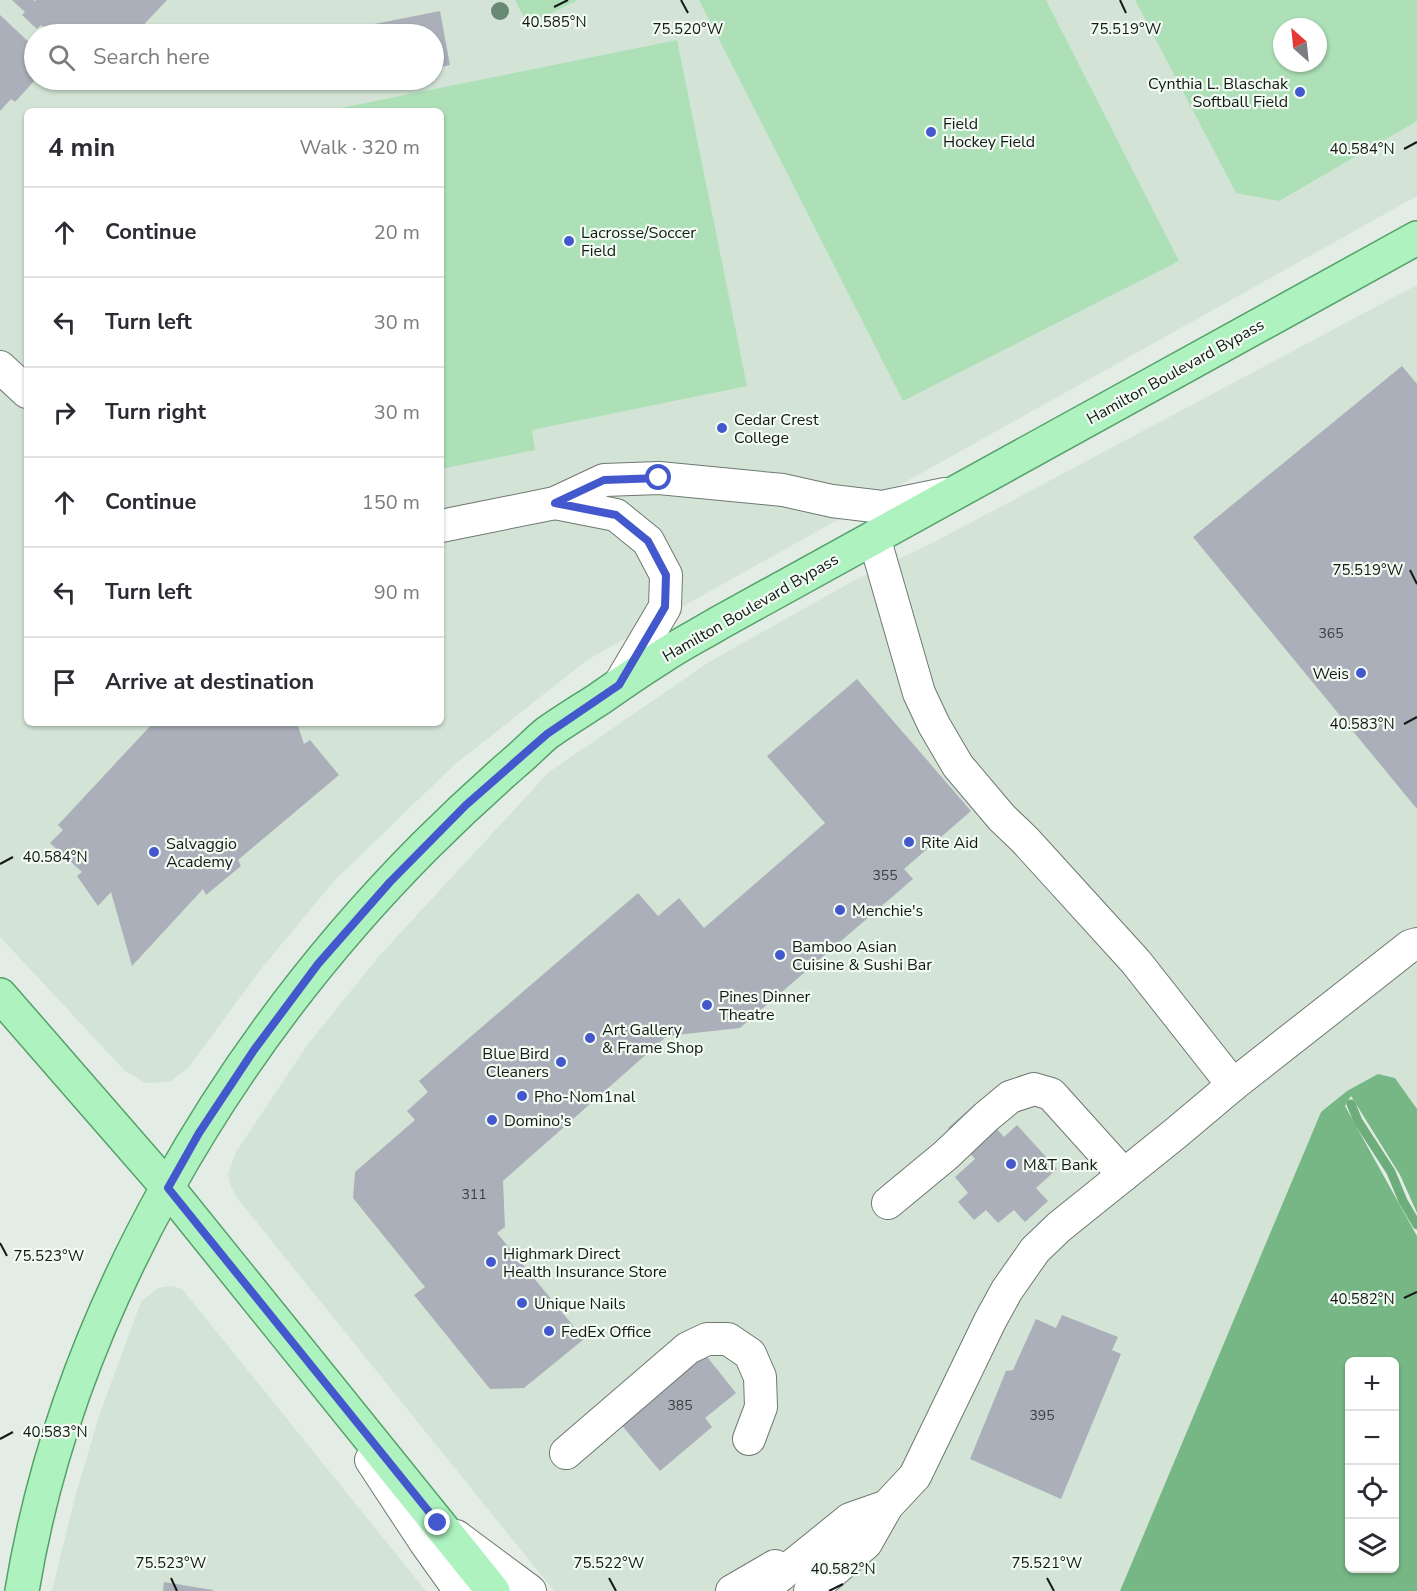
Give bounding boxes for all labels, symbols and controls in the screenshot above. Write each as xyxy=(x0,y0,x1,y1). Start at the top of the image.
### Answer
text: 40.585°N xyxy=(521,12,587,32)
north arrow xyxy=(1273,18,1327,72)
text: 75.520°W xyxy=(653,19,724,39)
text: 75.519°W xyxy=(1091,19,1162,39)
search box xyxy=(24,24,444,90)
icon: search xyxy=(45,41,78,74)
text: Search here xyxy=(93,42,210,72)
place label: Cynthia L. Blaschak Softball Field xyxy=(1148,73,1289,113)
marker: Cynthia L. Blaschak Softball Field xyxy=(1293,85,1307,99)
place label: Field Hockey Field xyxy=(943,113,1035,153)
marker: Field Hockey Field xyxy=(924,125,938,139)
text: 4 min xyxy=(48,130,115,165)
text: Walk · 320 m xyxy=(300,134,420,161)
text: 40.584°N xyxy=(1329,139,1395,159)
icon: ahead xyxy=(48,216,81,249)
text: Continue xyxy=(105,217,196,247)
text: 20 m xyxy=(374,219,420,246)
place label: Lacrosse/Soccer Field xyxy=(581,222,696,262)
marker: Lacrosse/Soccer Field xyxy=(562,234,576,248)
icon: left xyxy=(48,306,81,339)
text: Turn left xyxy=(105,307,192,337)
text: 30 m xyxy=(374,309,420,336)
street label: Hamilton Boulevard Bypass xyxy=(1083,314,1268,430)
icon: right xyxy=(48,396,81,429)
text: Turn right xyxy=(105,397,206,427)
text: 30 m xyxy=(374,399,420,426)
place label: Cedar Crest College xyxy=(734,409,819,449)
marker: Cedar Crest College xyxy=(715,421,729,435)
route start xyxy=(645,464,671,490)
icon: ahead xyxy=(48,486,81,519)
text: Continue xyxy=(105,487,196,517)
text: 150 m xyxy=(362,489,420,516)
street label: Hamilton Boulevard Bypass xyxy=(658,548,843,667)
text: 75.519°W xyxy=(1333,560,1404,580)
icon: left xyxy=(48,576,81,609)
text: Turn left xyxy=(105,577,192,607)
text: 90 m xyxy=(374,579,420,606)
house number: 365 xyxy=(1318,624,1344,643)
place label: Weis xyxy=(1312,663,1349,685)
icon: arrive xyxy=(48,666,81,699)
marker: Weis xyxy=(1354,666,1368,680)
text: Arrive at destination xyxy=(105,667,314,697)
text: 40.583°N xyxy=(1329,714,1395,734)
place label: Rite Aid xyxy=(921,832,978,854)
place label: Salvaggio Academy xyxy=(166,833,237,873)
marker: Rite Aid xyxy=(902,835,916,849)
marker: Salvaggio Academy xyxy=(147,845,161,859)
text: 40.584°N xyxy=(22,847,88,867)
house number: 355 xyxy=(872,866,898,885)
place label: Menchie's xyxy=(852,900,923,922)
marker: Menchie's xyxy=(833,903,847,917)
place label: Bamboo Asian Cuisine & Sushi Bar xyxy=(792,936,932,976)
marker: Bamboo Asian Cuisine & Sushi Bar xyxy=(773,948,787,962)
place label: Pines Dinner Theatre xyxy=(719,986,811,1026)
marker: Pines Dinner Theatre xyxy=(700,998,714,1012)
place label: Art Gallery & Frame Shop xyxy=(602,1019,703,1059)
marker: Art Gallery & Frame Shop xyxy=(583,1031,597,1045)
place label: Blue Bird Cleaners xyxy=(482,1043,549,1083)
marker: Blue Bird Cleaners xyxy=(554,1055,568,1069)
place label: Pho-Nom1nal xyxy=(534,1086,636,1108)
marker: Pho-Nom1nal xyxy=(515,1089,529,1103)
place label: Domino's xyxy=(504,1110,571,1132)
marker: Domino's xyxy=(485,1113,499,1127)
place label: M&T Bank xyxy=(1023,1154,1098,1176)
marker: M&T Bank xyxy=(1004,1157,1018,1171)
house number: 311 xyxy=(461,1185,487,1204)
place label: Highmark Direct Health Insurance Store xyxy=(503,1243,667,1283)
text: 75.523°W xyxy=(14,1246,85,1266)
marker: Highmark Direct Health Insurance Store xyxy=(484,1255,498,1269)
text: 40.582°N xyxy=(1329,1289,1395,1309)
place label: Unique Nails xyxy=(534,1293,626,1315)
marker: Unique Nails xyxy=(515,1296,529,1310)
place label: FedEx Office xyxy=(561,1321,651,1343)
marker: FedEx Office xyxy=(542,1324,556,1338)
map controls xyxy=(1345,1357,1399,1573)
button: + xyxy=(1345,1357,1399,1411)
house number: 385 xyxy=(667,1396,693,1415)
house number: 395 xyxy=(1029,1406,1055,1425)
button: − xyxy=(1345,1411,1399,1465)
text: 40.583°N xyxy=(22,1422,88,1442)
button: locate xyxy=(1345,1465,1399,1519)
route end xyxy=(424,1509,450,1535)
button: layers xyxy=(1345,1519,1399,1573)
text: 75.523°W xyxy=(136,1553,207,1573)
text: 75.522°W xyxy=(574,1553,645,1573)
text: 75.521°W xyxy=(1012,1553,1083,1573)
text: 40.582°N xyxy=(810,1559,876,1579)

